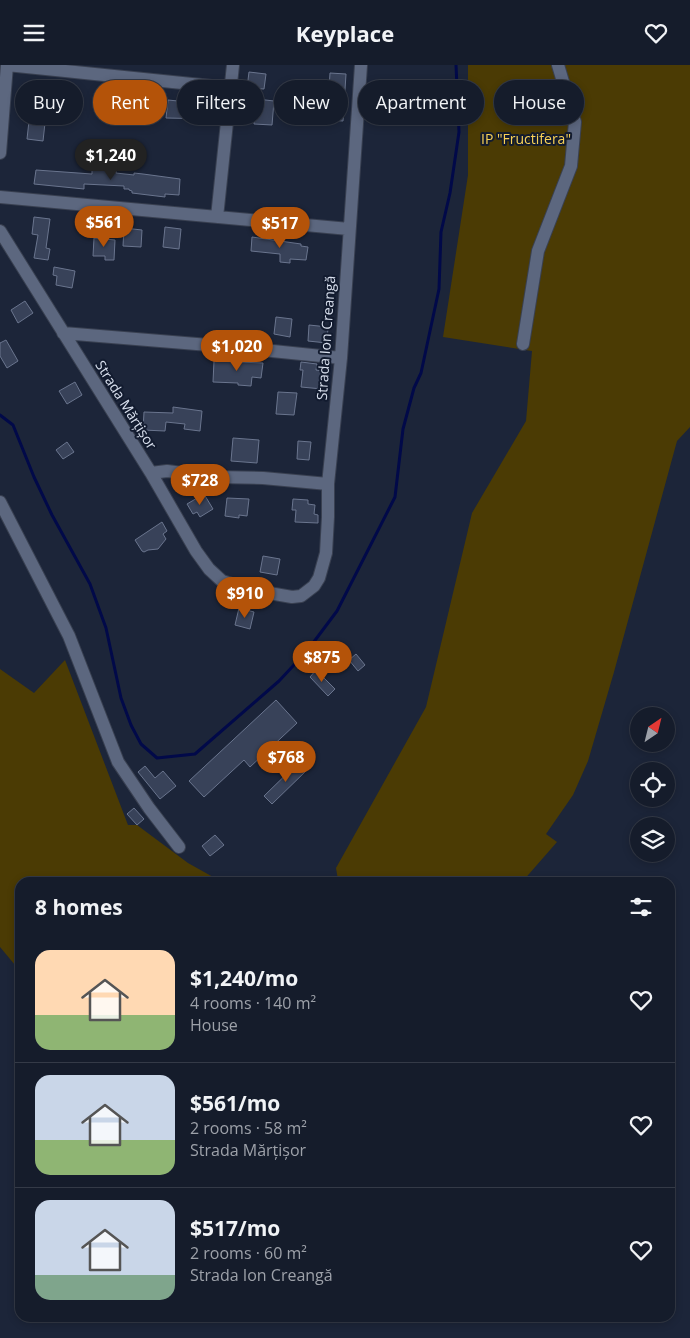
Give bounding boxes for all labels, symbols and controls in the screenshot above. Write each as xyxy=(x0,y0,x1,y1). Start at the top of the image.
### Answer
text: Keyplace xyxy=(296,18,394,48)
icon: menu xyxy=(20,19,48,47)
icon: heart xyxy=(642,19,670,47)
chip: Buy xyxy=(15,80,83,125)
chip: Rent xyxy=(93,80,167,125)
chip: Filters xyxy=(177,80,264,125)
chip: New xyxy=(274,80,348,125)
chip: Apartment xyxy=(358,80,484,125)
chip: House xyxy=(494,80,584,125)
park label: IP "Fructifera" xyxy=(481,129,571,148)
pin: $1,240 xyxy=(70,139,152,181)
text: $1,240 xyxy=(86,144,136,166)
pin: $561 xyxy=(74,205,134,248)
pin: $517 xyxy=(250,207,310,249)
text: $561 xyxy=(86,211,122,233)
text: $517 xyxy=(262,212,298,234)
street label: Strada Ion Creangă xyxy=(312,275,339,401)
pin: $1,020 xyxy=(196,329,278,372)
text: $1,020 xyxy=(212,335,262,357)
street label: Strada Mărțișor xyxy=(91,357,162,453)
pin: $728 xyxy=(170,463,230,506)
text: $728 xyxy=(182,469,218,491)
pin: $910 xyxy=(215,577,275,619)
text: $910 xyxy=(227,582,263,604)
pin: $875 xyxy=(292,641,352,683)
text: $875 xyxy=(304,646,340,668)
north arrow xyxy=(630,707,675,753)
map controls xyxy=(630,707,675,862)
pin: $768 xyxy=(256,741,316,783)
text: $768 xyxy=(268,746,304,768)
button: locate xyxy=(630,762,675,807)
button: layers xyxy=(630,817,675,862)
text: 8 homes xyxy=(35,893,123,921)
icon: filters xyxy=(627,893,655,921)
text: $1,240/mo xyxy=(190,964,298,992)
icon: home xyxy=(75,970,135,1030)
icon: heart xyxy=(627,986,655,1014)
text: 4 rooms · 140 m² xyxy=(190,992,316,1014)
text: House xyxy=(190,1014,238,1036)
text: $561/mo xyxy=(190,1089,280,1117)
icon: home xyxy=(75,1095,135,1155)
icon: heart xyxy=(627,1111,655,1139)
text: 2 rooms · 58 m² xyxy=(190,1117,307,1139)
text: Strada Mărțișor xyxy=(190,1139,306,1161)
text: $517/mo xyxy=(190,1214,280,1242)
icon: home xyxy=(75,1220,135,1280)
icon: heart xyxy=(627,1236,655,1264)
text: 2 rooms · 60 m² xyxy=(190,1242,307,1264)
text: Strada Ion Creangă xyxy=(190,1264,333,1286)

